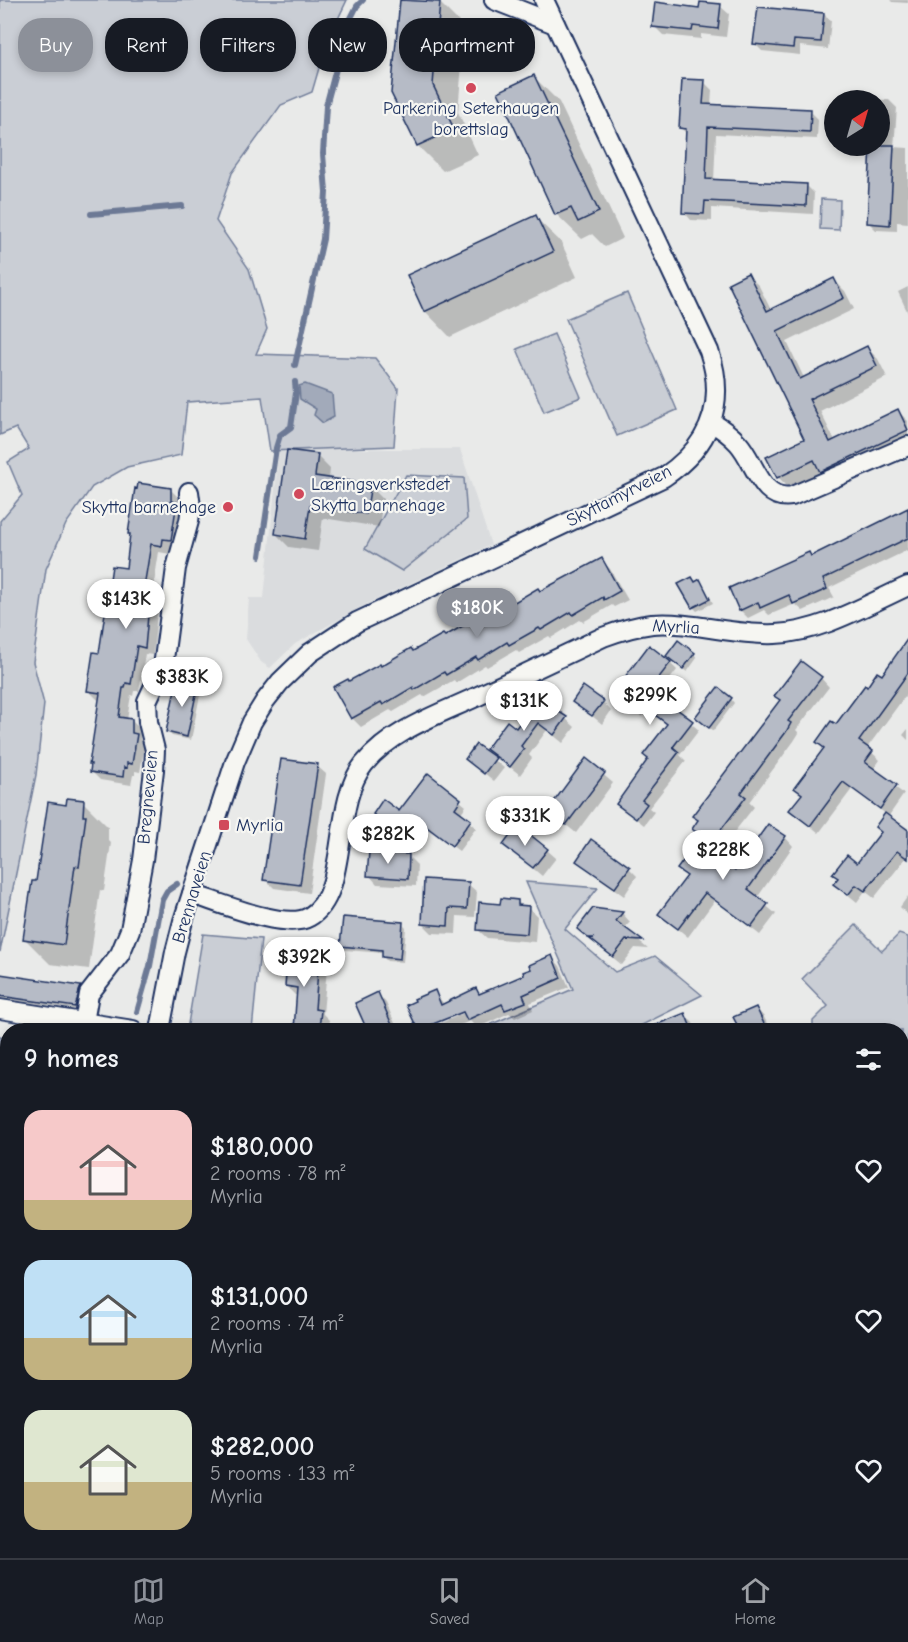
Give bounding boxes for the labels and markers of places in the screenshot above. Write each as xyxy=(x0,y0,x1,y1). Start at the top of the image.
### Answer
marker: Parkering Seterhaugen borettslag xyxy=(464,81,478,95)
place label: Parkering Seterhaugen borettslag xyxy=(383,98,559,140)
place label: Læringsverkstedet Skytta barnehage xyxy=(311,474,450,516)
marker: Læringsverkstedet Skytta barnehage xyxy=(292,487,306,501)
place label: Skytta barnehage xyxy=(82,497,216,518)
marker: Skytta barnehage xyxy=(221,500,235,514)
pin: $143K xyxy=(84,579,168,630)
pin: $180K xyxy=(435,588,519,639)
pin: $383K xyxy=(140,657,224,708)
pin: $299K xyxy=(608,675,692,726)
pin: $131K xyxy=(482,681,566,732)
pin: $331K xyxy=(483,796,567,847)
pin: $282K xyxy=(346,814,430,865)
place label: Myrlia xyxy=(236,815,284,836)
marker: Myrlia xyxy=(217,818,231,832)
pin: $228K xyxy=(681,830,765,881)
pin: $392K xyxy=(262,937,346,988)

